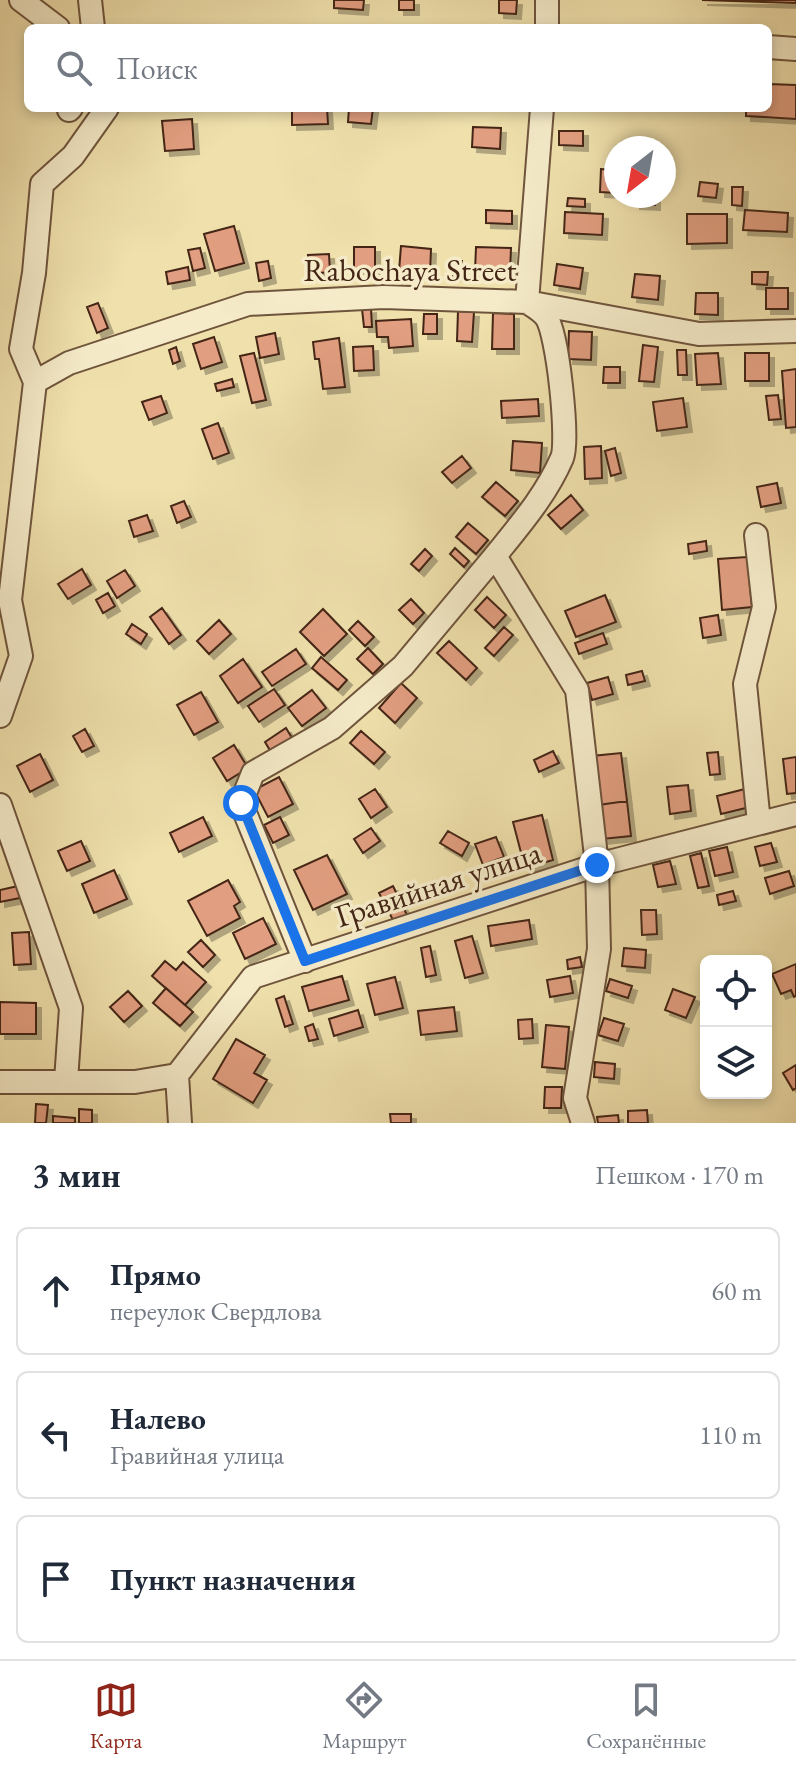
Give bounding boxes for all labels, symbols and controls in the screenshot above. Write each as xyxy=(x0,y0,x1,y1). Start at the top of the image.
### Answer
search box xyxy=(24,24,772,112)
icon: search xyxy=(52,46,96,90)
text: Поиск xyxy=(116,49,198,88)
north arrow xyxy=(604,136,676,208)
street label: Rabochaya Street xyxy=(304,249,516,291)
route start xyxy=(223,785,259,821)
street label: Гравийная улица xyxy=(330,831,547,937)
route end xyxy=(579,847,615,883)
map controls xyxy=(700,955,772,1099)
button: locate xyxy=(700,955,772,1027)
button: layers xyxy=(700,1027,772,1099)
text: 3 мин xyxy=(32,1153,121,1197)
text: Пешком · 170 m xyxy=(595,1158,764,1192)
text: Прямо xyxy=(110,1255,201,1294)
icon: ahead xyxy=(34,1269,78,1313)
text: 60 m xyxy=(712,1274,762,1308)
text: переулок Свердлова xyxy=(110,1294,322,1328)
text: Налево xyxy=(110,1399,206,1438)
icon: left xyxy=(34,1413,78,1457)
text: 110 m xyxy=(699,1418,762,1452)
text: Гравийная улица xyxy=(110,1438,284,1472)
icon: arrive xyxy=(34,1557,78,1601)
text: Пункт назначения xyxy=(110,1560,356,1599)
tab: Карта xyxy=(90,1678,142,1755)
tab: Маршрут xyxy=(322,1678,406,1755)
tab: Сохранённые xyxy=(586,1678,706,1755)

